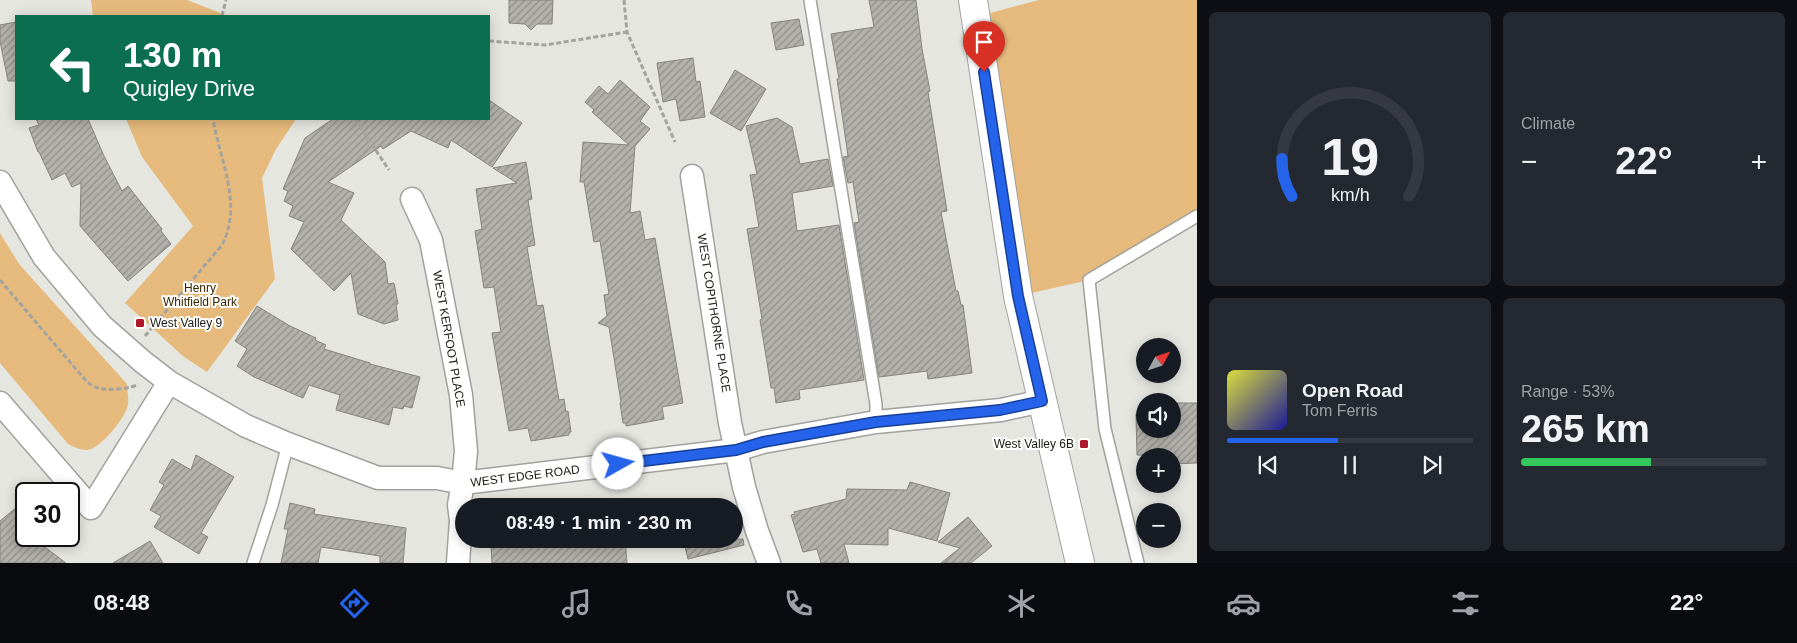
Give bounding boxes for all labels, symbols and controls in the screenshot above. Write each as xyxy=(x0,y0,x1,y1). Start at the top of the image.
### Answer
pin xyxy=(963,21,1005,72)
icon: arrive xyxy=(970,28,998,56)
icon: left xyxy=(40,35,105,100)
text: 130 m xyxy=(123,35,222,74)
text: Quigley Drive xyxy=(123,76,255,101)
text: Climate xyxy=(1521,115,1575,132)
text: 19 xyxy=(1321,128,1379,186)
text: 22° xyxy=(1615,140,1673,182)
text: − xyxy=(1521,146,1537,177)
text: + xyxy=(1751,146,1767,177)
text: km/h xyxy=(1331,185,1369,205)
street label: WEST COPITHORNE PLACE xyxy=(695,233,733,393)
street label: WEST KERFOOT PLACE xyxy=(430,270,468,408)
park label: Henry Whitfield Park xyxy=(163,281,238,309)
place label: West Valley 9 xyxy=(150,316,223,330)
marker: West Valley 9 xyxy=(134,317,146,329)
north arrow xyxy=(1136,338,1181,382)
map controls xyxy=(1136,338,1181,548)
text: Open Road xyxy=(1302,380,1403,401)
text: Range · 53% xyxy=(1521,383,1614,400)
button: sound xyxy=(1136,393,1181,438)
text: Tom Ferris xyxy=(1302,402,1378,419)
text: 265 km xyxy=(1521,408,1650,450)
position arrow xyxy=(591,437,643,489)
place label: West Valley 6B xyxy=(994,437,1074,451)
marker: West Valley 6B xyxy=(1078,438,1090,450)
button: + xyxy=(1136,448,1181,493)
icon: previous xyxy=(1254,451,1282,479)
icon: pause xyxy=(1336,451,1364,479)
icon: next xyxy=(1418,451,1446,479)
street label: WEST EDGE ROAD xyxy=(470,462,581,490)
speed limit sign: 30 xyxy=(15,482,80,547)
button: − xyxy=(1136,503,1181,548)
text: 08:49 · 1 min · 230 m xyxy=(506,512,692,533)
icon: directions xyxy=(337,586,372,621)
icon: music xyxy=(559,586,594,621)
icon: phone xyxy=(781,586,816,621)
icon: climate xyxy=(1004,586,1039,621)
icon: car xyxy=(1226,586,1261,621)
icon: filters xyxy=(1448,586,1483,621)
text: 08:48 xyxy=(94,590,150,615)
text: 22° xyxy=(1670,590,1703,615)

